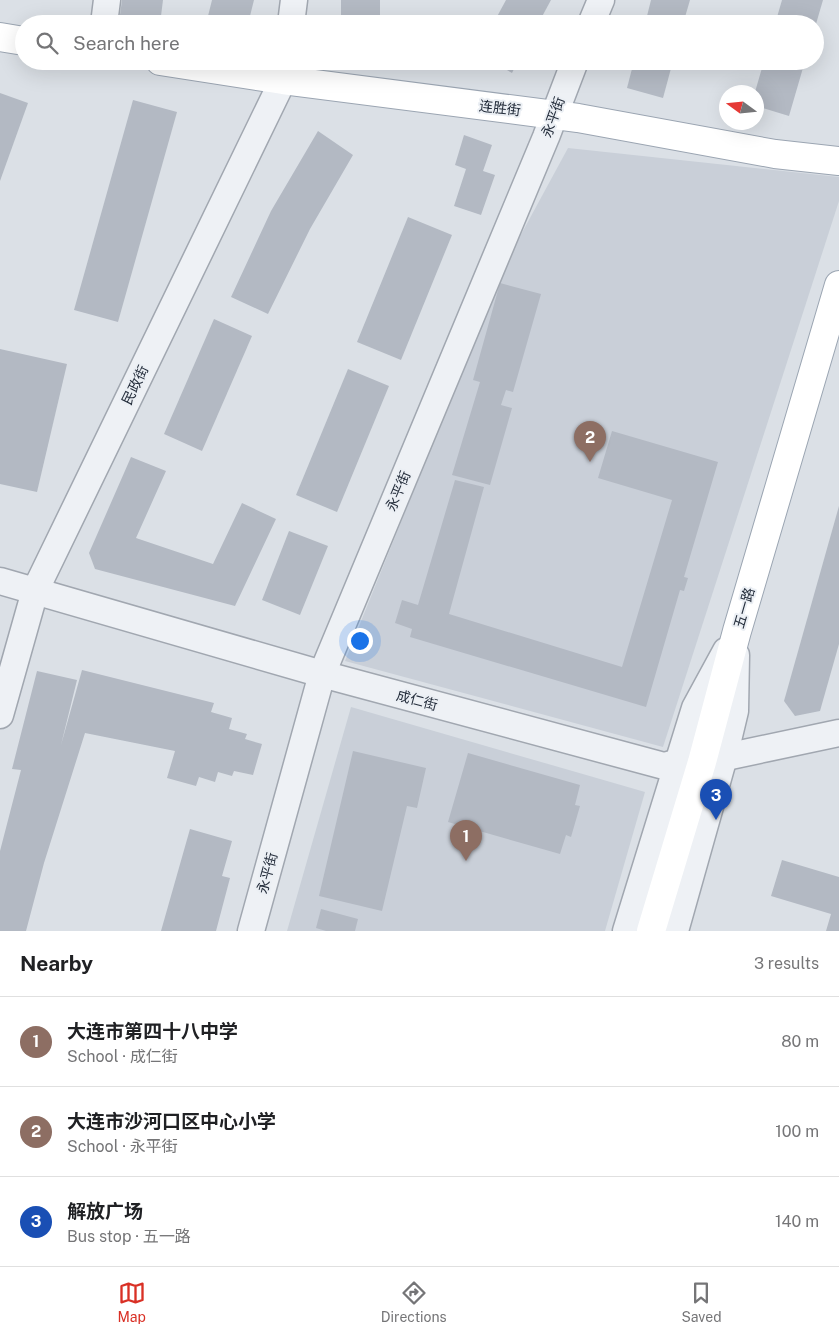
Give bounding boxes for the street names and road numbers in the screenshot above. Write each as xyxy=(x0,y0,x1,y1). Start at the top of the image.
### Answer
street label: 永平街 xyxy=(538,95,568,139)
street label: 连胜街 xyxy=(478,98,522,118)
street label: 民政街 xyxy=(119,363,151,407)
street label: 永平街 xyxy=(382,469,414,513)
street label: 五一路 xyxy=(731,586,757,630)
street label: 成仁街 xyxy=(395,687,439,713)
street label: 永平街 xyxy=(254,851,280,895)

